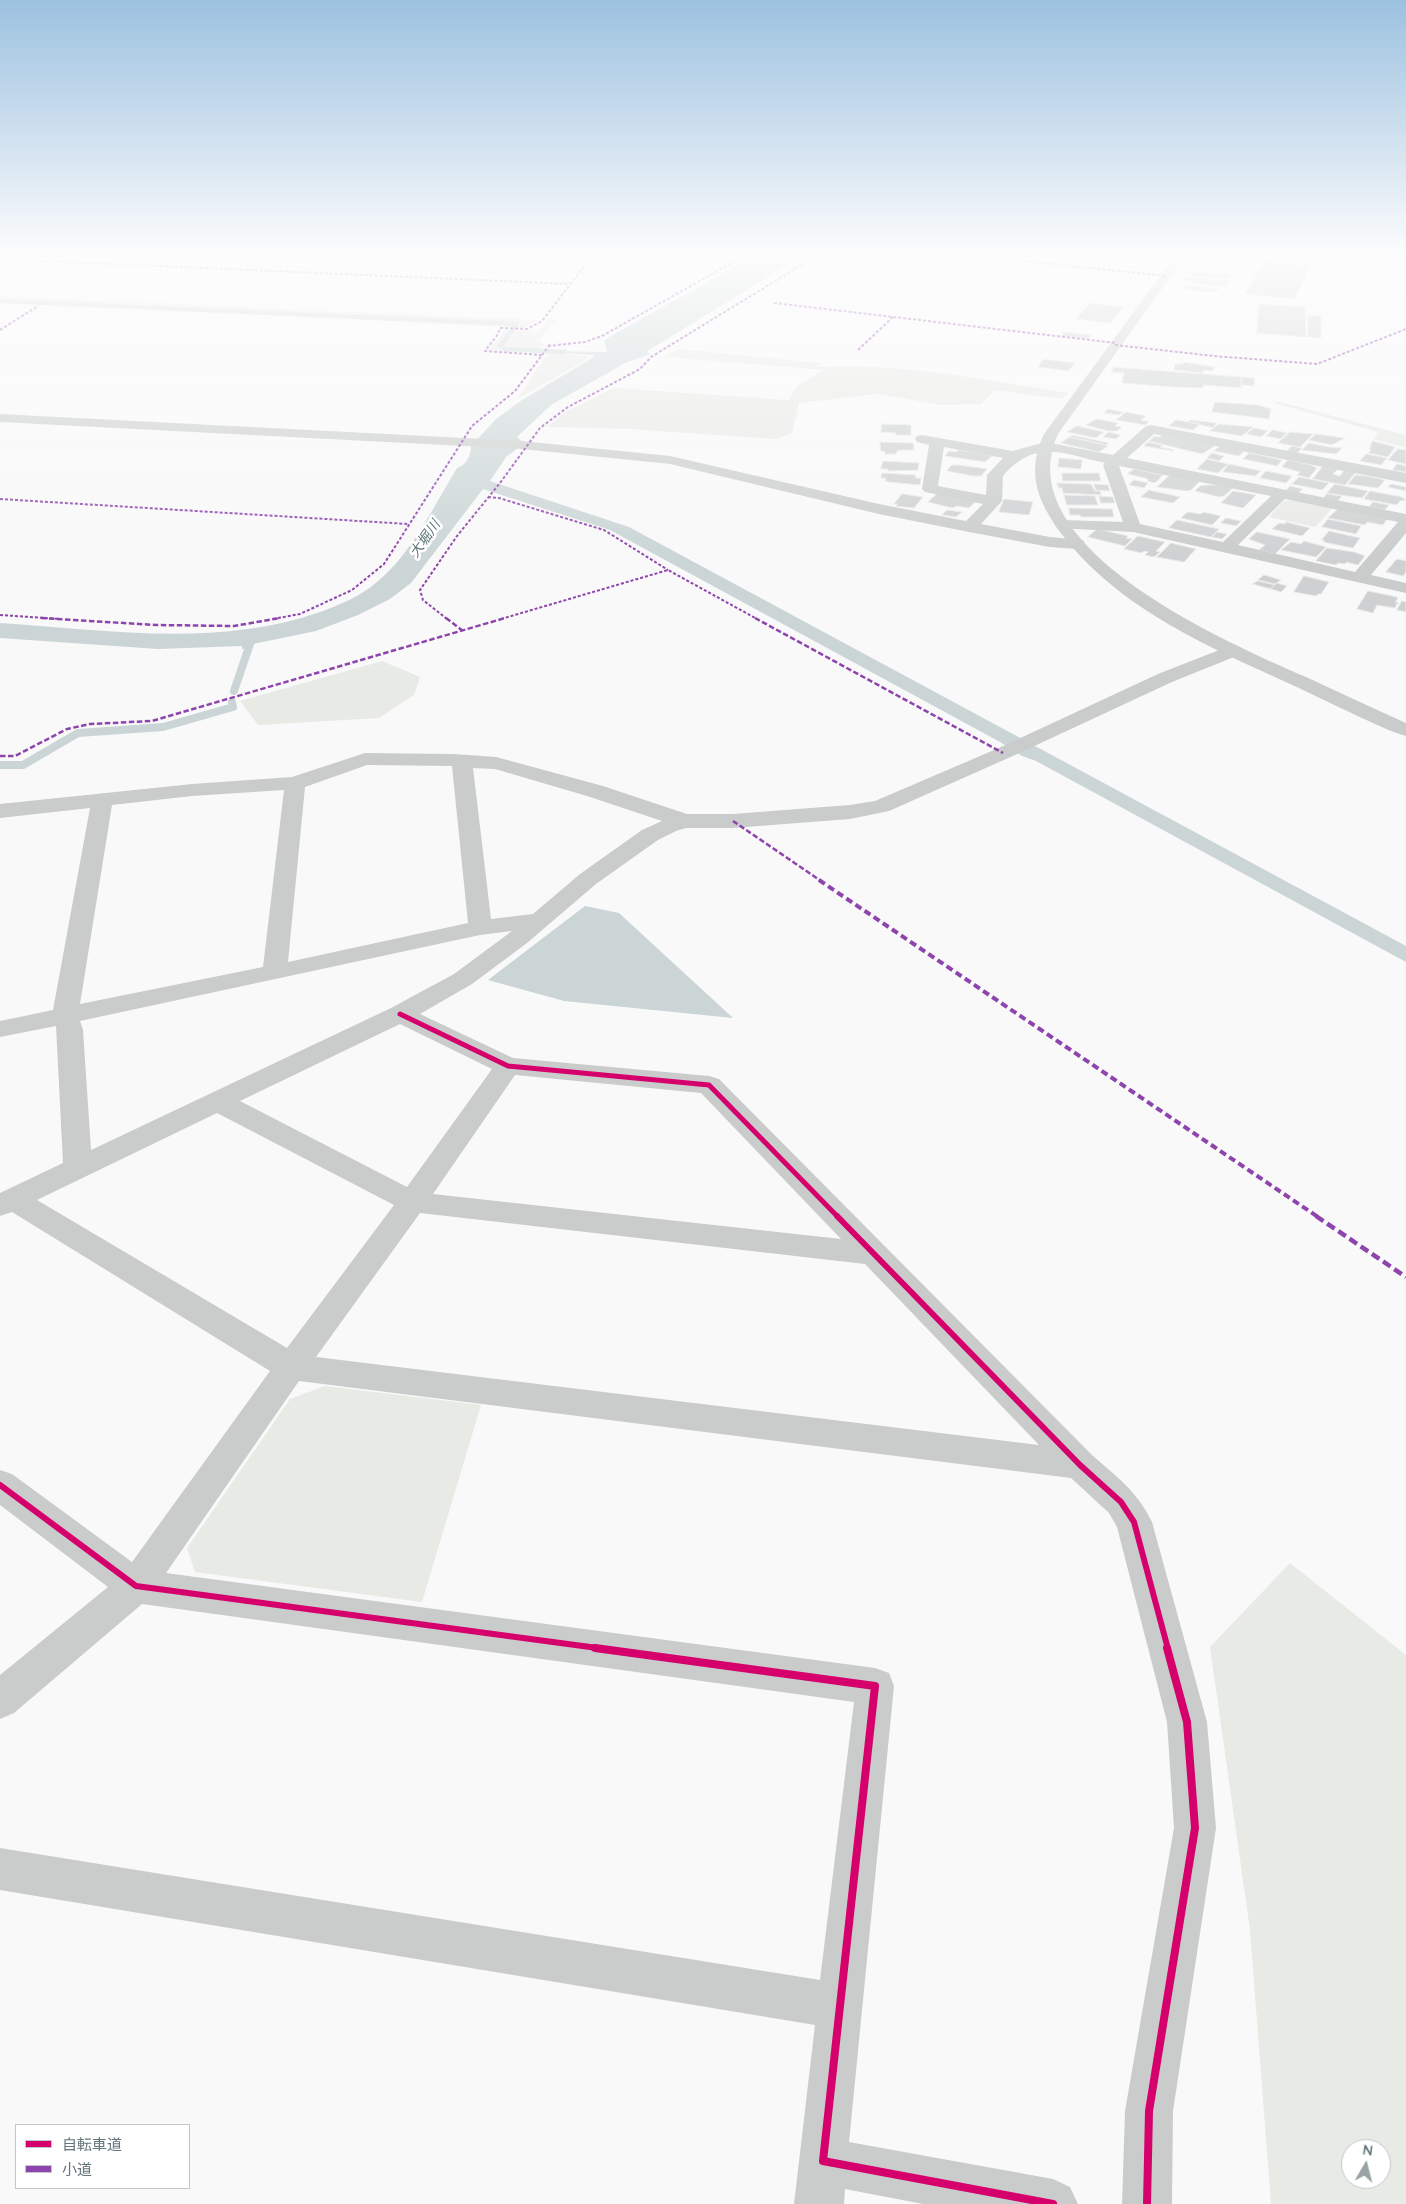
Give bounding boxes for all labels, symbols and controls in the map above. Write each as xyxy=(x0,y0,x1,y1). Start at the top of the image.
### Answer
water label: 大堀川 xyxy=(406,517,444,561)
legend xyxy=(15,2124,190,2189)
text: 自転車道 xyxy=(62,2135,122,2154)
north arrow xyxy=(1341,2139,1391,2189)
text: N xyxy=(1362,2141,1374,2160)
text: 小道 xyxy=(62,2160,92,2179)

